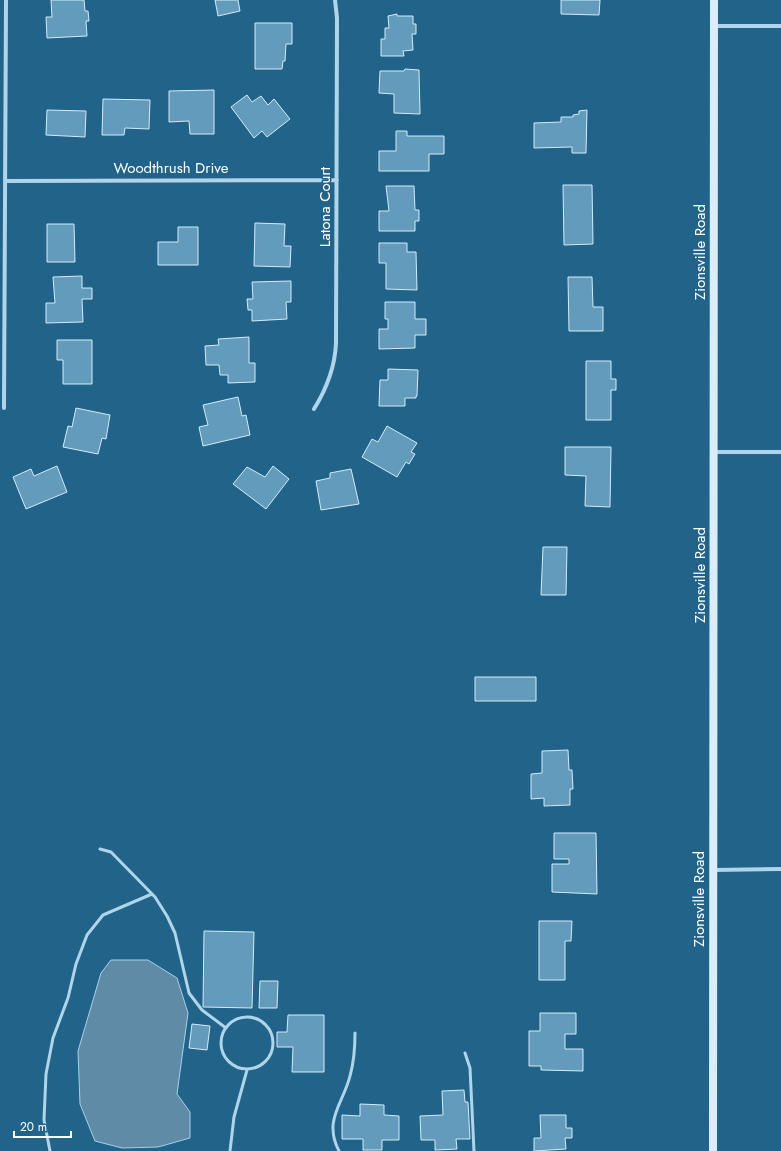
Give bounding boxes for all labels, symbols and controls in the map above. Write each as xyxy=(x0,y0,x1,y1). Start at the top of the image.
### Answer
street label: Woodthrush Drive xyxy=(114,157,229,179)
street label: Latona Court xyxy=(314,166,336,247)
street label: Zionsville Road xyxy=(689,204,711,300)
street label: Zionsville Road xyxy=(689,527,711,623)
street label: Zionsville Road xyxy=(688,851,710,947)
scale bar xyxy=(14,1113,71,1139)
text: 20 m xyxy=(20,1118,47,1136)

